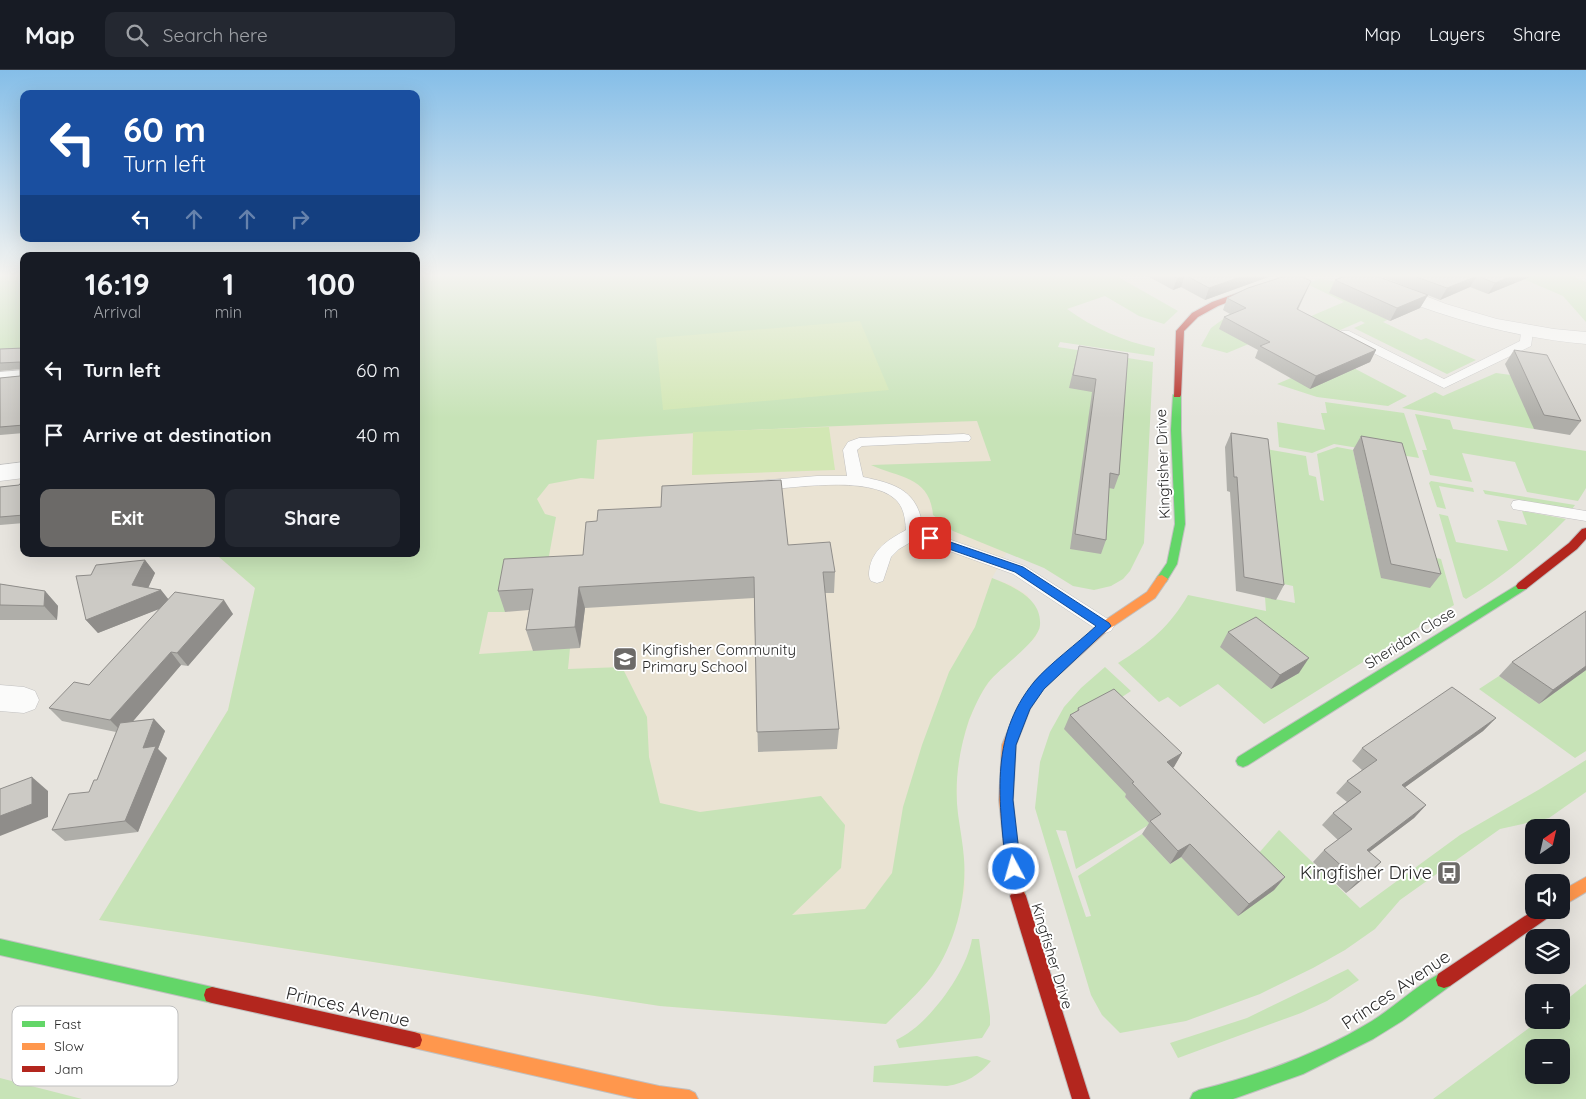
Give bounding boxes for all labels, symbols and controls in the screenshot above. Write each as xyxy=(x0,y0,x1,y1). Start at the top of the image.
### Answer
search box xyxy=(105,12,455,57)
text: Map xyxy=(25,20,75,50)
icon: search xyxy=(123,21,151,49)
text: Search here xyxy=(163,23,268,47)
text: Map xyxy=(1364,23,1401,46)
text: Layers xyxy=(1429,23,1485,46)
text: Share xyxy=(1513,23,1561,46)
text: 60 m xyxy=(123,107,206,151)
icon: left xyxy=(40,110,105,175)
text: Turn left xyxy=(123,150,206,178)
icon: left xyxy=(127,205,155,233)
icon: ahead xyxy=(180,205,208,233)
icon: ahead xyxy=(233,205,261,233)
icon: right xyxy=(286,205,314,233)
text: 16:19 xyxy=(85,265,150,303)
text: 1 xyxy=(222,265,234,303)
text: 100 xyxy=(307,265,355,303)
text: Arrival xyxy=(93,302,141,322)
text: min xyxy=(215,302,242,322)
text: m xyxy=(324,302,338,322)
icon: left xyxy=(40,356,68,384)
text: Turn left xyxy=(83,358,161,382)
text: 60 m xyxy=(356,358,400,382)
street label: Kingfisher Drive xyxy=(1151,409,1174,519)
icon: arrive xyxy=(40,421,68,449)
text: Arrive at destination xyxy=(83,423,272,447)
text: 40 m xyxy=(356,423,400,447)
button: Exit xyxy=(40,489,215,547)
button: Share xyxy=(225,489,400,547)
pin xyxy=(909,517,951,559)
icon: arrive xyxy=(916,524,944,552)
street label: Sheridan Close xyxy=(1361,602,1458,673)
place label: Kingfisher Community Primary School xyxy=(642,640,796,676)
school or university icon: Kingfisher Community Primary School xyxy=(612,646,638,672)
north arrow xyxy=(1525,819,1570,864)
map controls xyxy=(1525,819,1570,1084)
position arrow xyxy=(987,842,1039,894)
bus stop icon: Kingfisher Drive xyxy=(1436,860,1462,886)
place label: Kingfisher Drive xyxy=(1300,861,1432,884)
button: sound xyxy=(1525,874,1570,919)
street label: Kingfisher Drive xyxy=(1027,900,1078,1011)
button: layers xyxy=(1525,929,1570,974)
street label: Princes Avenue xyxy=(1337,945,1455,1034)
street label: Princes Avenue xyxy=(284,981,412,1032)
button: + xyxy=(1525,984,1570,1029)
legend xyxy=(12,1006,178,1086)
text: Fast xyxy=(54,1015,82,1033)
text: Slow xyxy=(54,1037,84,1055)
button: − xyxy=(1525,1039,1570,1084)
text: Jam xyxy=(54,1060,83,1078)

